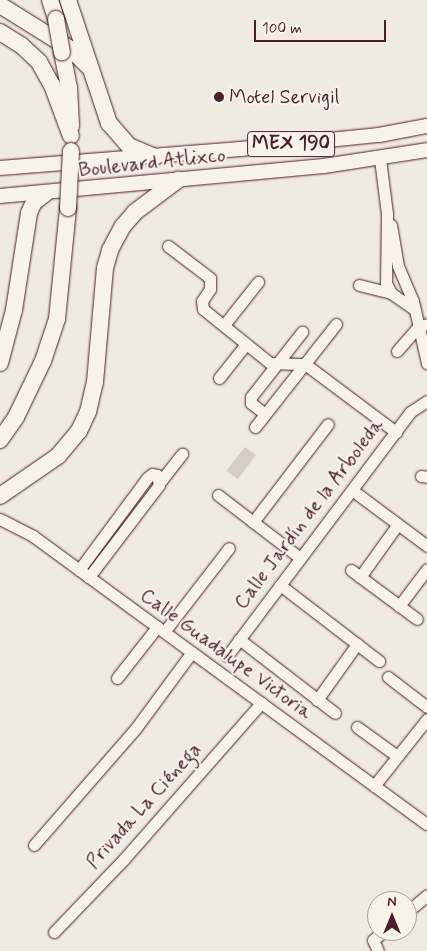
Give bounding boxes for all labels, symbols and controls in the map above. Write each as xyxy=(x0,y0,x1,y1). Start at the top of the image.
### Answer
scale bar xyxy=(257,10,390,42)
text: 100 m xyxy=(262,19,302,39)
place label: Motel Servigil xyxy=(229,85,340,109)
marker: Motel Servigil xyxy=(213,91,225,103)
road number: MEX 190 xyxy=(246,128,336,160)
street label: Boulevard Atlixco xyxy=(76,143,228,183)
street label: Calle Jardín de la Arboleda xyxy=(231,416,387,612)
street label: Calle Guadalupe Victoria xyxy=(137,585,315,723)
street label: Privada La Ciénega xyxy=(80,737,208,875)
north arrow xyxy=(367,891,417,941)
text: N xyxy=(387,893,397,911)

